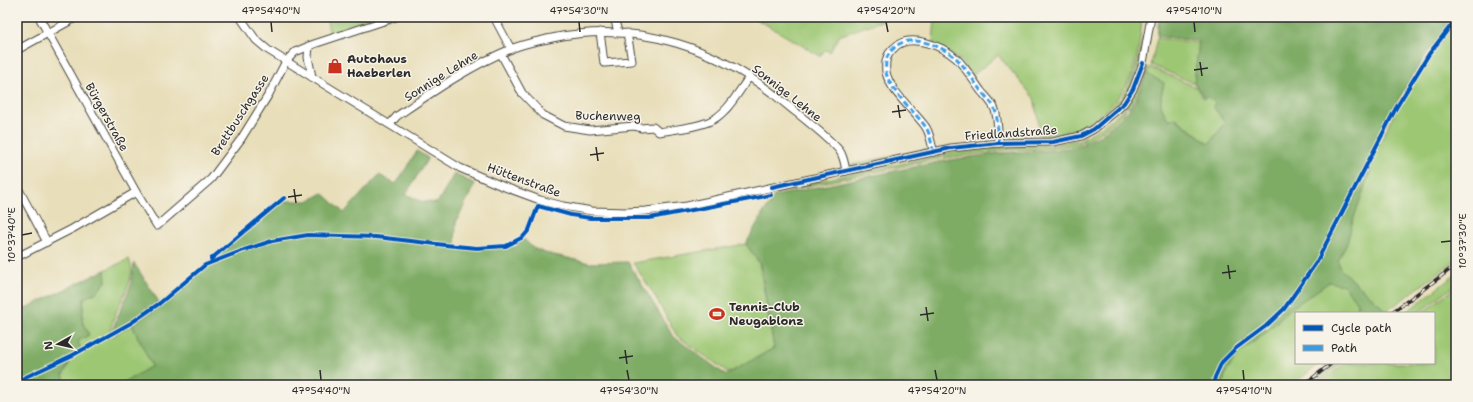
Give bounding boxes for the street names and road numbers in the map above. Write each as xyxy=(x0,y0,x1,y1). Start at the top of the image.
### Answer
street label: Sonnige Lehne xyxy=(401,47,481,105)
street label: Sonnige Lehne xyxy=(749,61,825,125)
street label: Brettbuschgasse xyxy=(208,71,273,159)
street label: Bürgerstraße xyxy=(82,80,132,154)
street label: Buchenweg xyxy=(575,107,641,125)
street label: Friedlandstraße xyxy=(964,122,1058,144)
street label: Hüttenstraße xyxy=(485,159,563,201)

